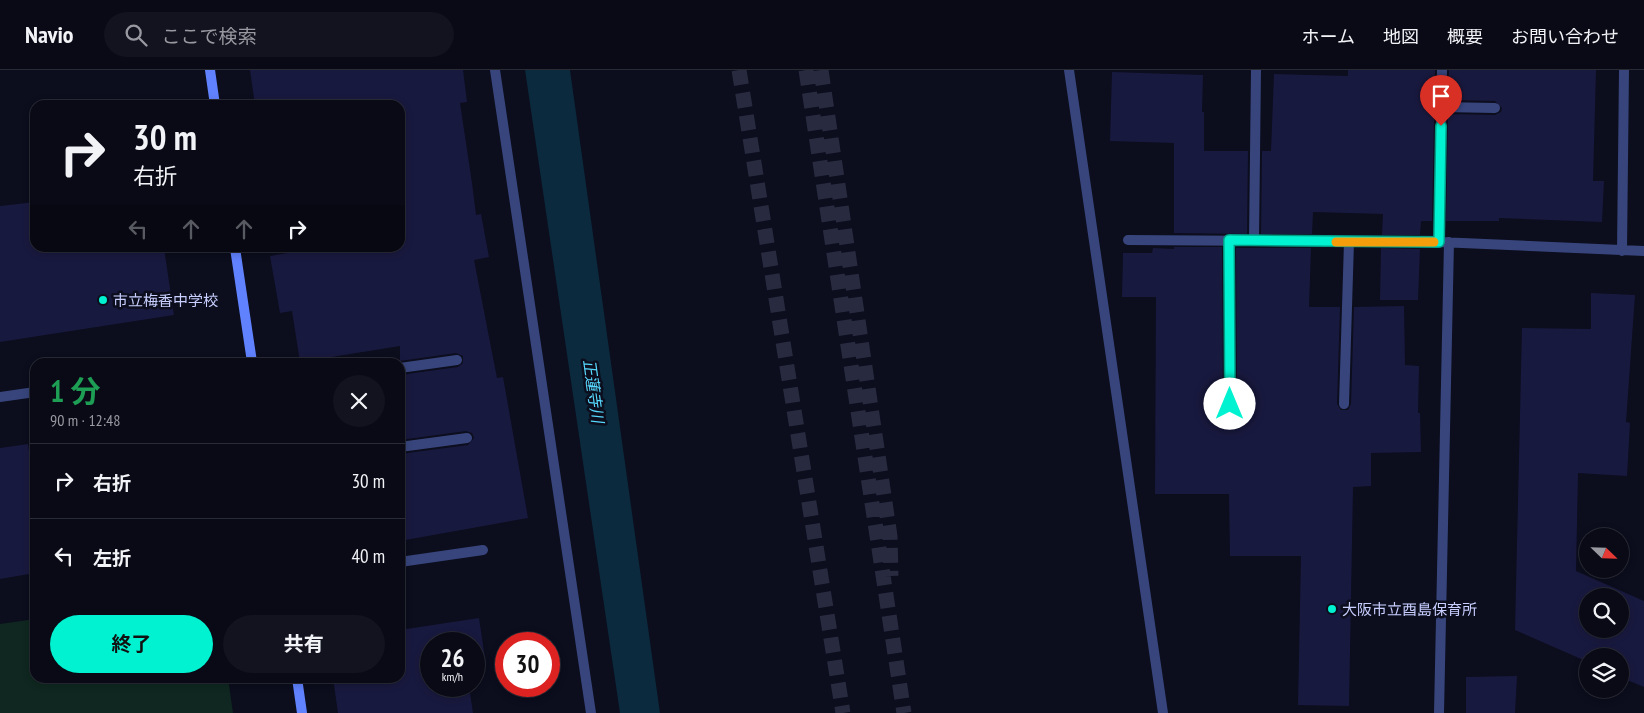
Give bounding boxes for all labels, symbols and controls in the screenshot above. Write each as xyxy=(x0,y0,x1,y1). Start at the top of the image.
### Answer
search box xyxy=(104,12,454,57)
text: Navio xyxy=(25,19,74,50)
icon: search xyxy=(122,21,150,49)
text: ここで検索 xyxy=(162,24,257,48)
text: ホーム xyxy=(1302,25,1355,48)
text: 地図 xyxy=(1383,25,1419,48)
text: 概要 xyxy=(1447,25,1483,48)
text: お問い合わせ xyxy=(1511,25,1619,48)
pin xyxy=(1420,75,1462,126)
icon: arrive xyxy=(1427,82,1455,110)
text: 30 m xyxy=(133,114,197,160)
icon: right xyxy=(50,120,115,185)
text: 右折 xyxy=(133,162,177,190)
icon: left xyxy=(124,215,152,243)
icon: ahead xyxy=(177,215,205,243)
icon: ahead xyxy=(230,215,258,243)
icon: right xyxy=(283,215,311,243)
place label: 市立梅香中学校 xyxy=(113,291,218,310)
marker: 市立梅香中学校 xyxy=(97,294,109,306)
water label: 正蓮寺川 xyxy=(580,358,609,426)
text: 1 分 xyxy=(50,371,101,410)
button: close xyxy=(333,375,385,427)
position arrow xyxy=(1203,377,1255,429)
text: 90 m · 12:48 xyxy=(50,410,121,430)
icon: right xyxy=(50,467,78,495)
text: 30 m xyxy=(352,469,385,493)
text: 右折 xyxy=(93,471,131,495)
north arrow xyxy=(1579,528,1629,578)
map controls xyxy=(1579,528,1629,698)
icon: left xyxy=(50,542,78,570)
text: 40 m xyxy=(352,544,385,568)
text: 左折 xyxy=(93,546,131,570)
button: search xyxy=(1579,588,1629,638)
place label: 大阪市立酉島保育所 xyxy=(1342,600,1477,619)
marker: 大阪市立酉島保育所 xyxy=(1326,603,1338,615)
button: 終了 xyxy=(50,615,213,673)
button: 共有 xyxy=(223,615,385,673)
speed limit sign: 30 xyxy=(495,632,560,697)
text: 26 xyxy=(441,642,464,674)
button: layers xyxy=(1579,648,1629,698)
text: km/h xyxy=(442,669,463,684)

